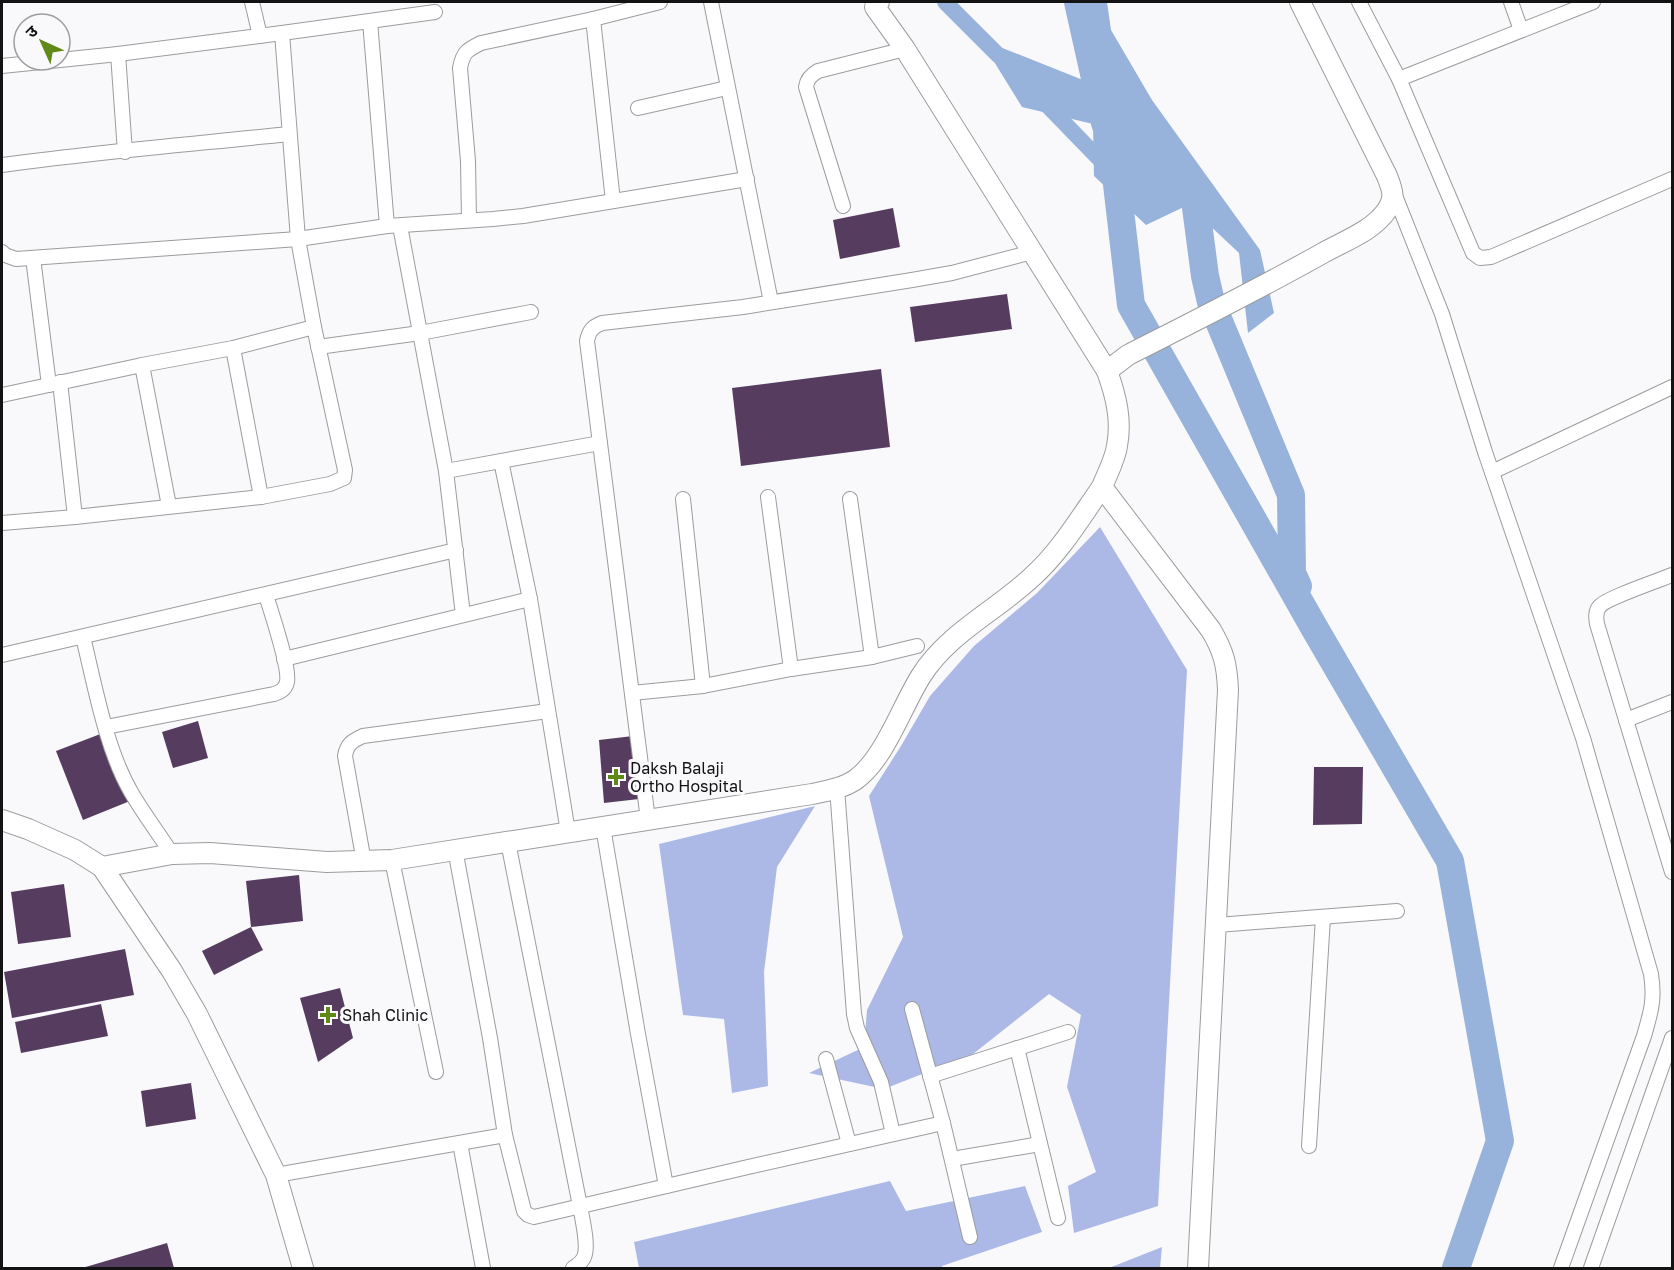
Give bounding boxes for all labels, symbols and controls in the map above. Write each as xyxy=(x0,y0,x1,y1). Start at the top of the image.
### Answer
north arrow xyxy=(12,12,72,72)
text: उ xyxy=(21,21,42,42)
place label: Daksh Balaji Ortho Hospital xyxy=(630,758,743,796)
marker: Daksh Balaji Ortho Hospital xyxy=(607,768,625,786)
place label: Shah Clinic xyxy=(342,1005,428,1025)
marker: Shah Clinic xyxy=(319,1006,337,1024)

